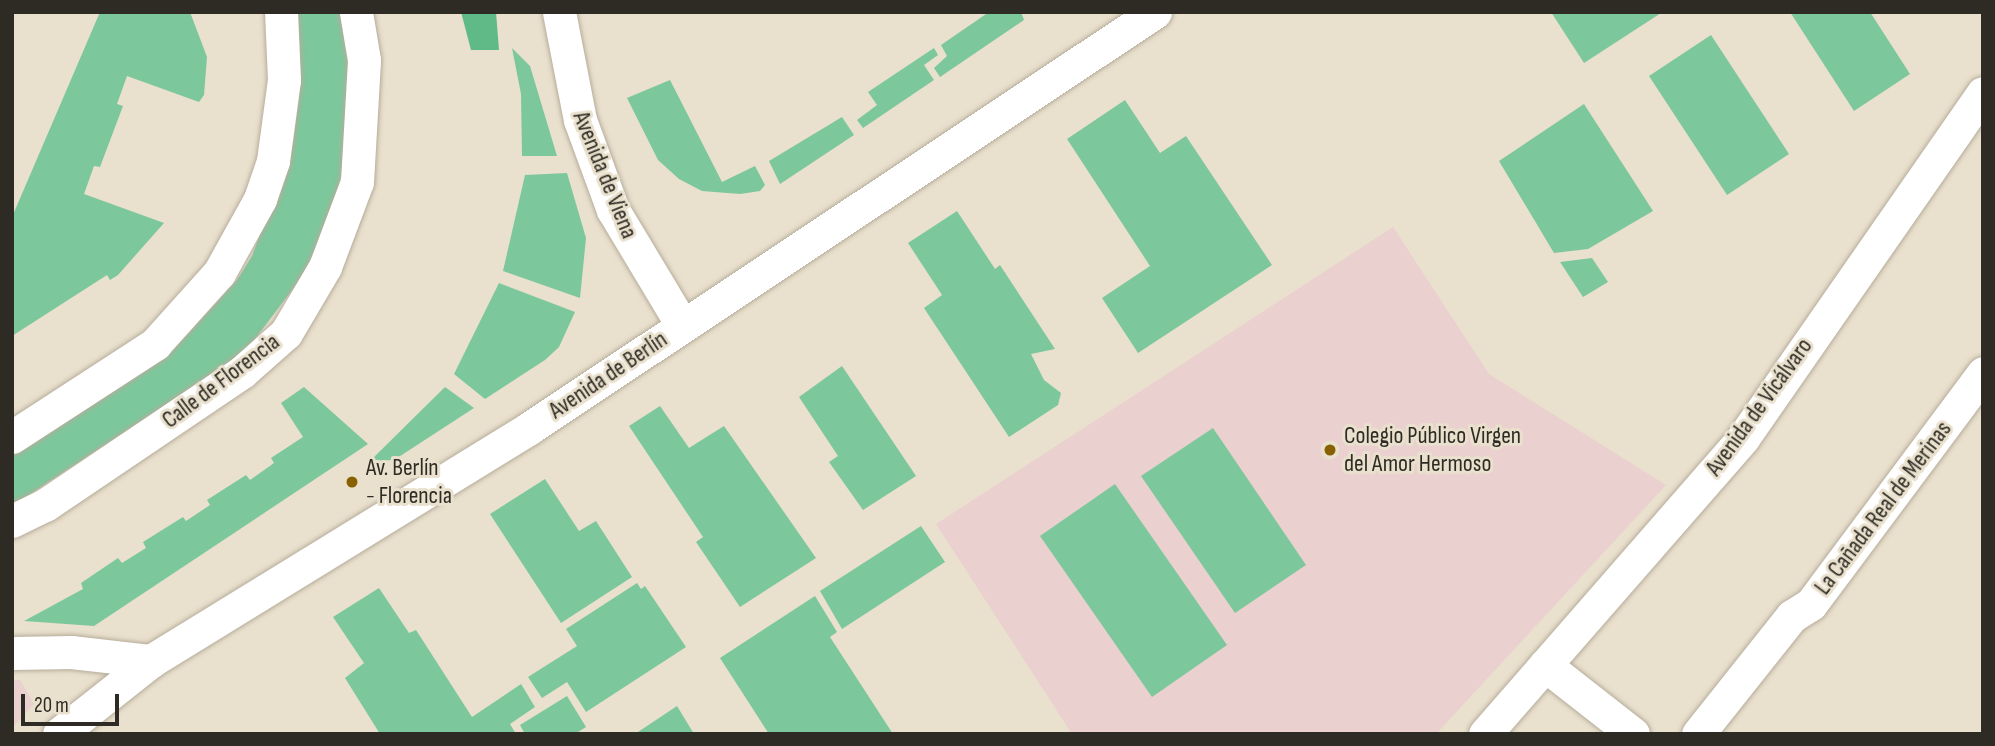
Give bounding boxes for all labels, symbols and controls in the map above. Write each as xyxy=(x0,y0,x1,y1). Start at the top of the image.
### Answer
street label: Avenida de Viena xyxy=(566,107,644,243)
street label: Avenida de Berlín xyxy=(543,325,673,425)
street label: Calle de Florencia xyxy=(157,327,285,435)
street label: Avenida de Vicálvaro xyxy=(1699,333,1819,481)
street label: La Cañada Real de Merinas xyxy=(1808,416,1958,600)
place label: Colegio Público Virgen del Amor Hermoso xyxy=(1344,422,1521,478)
marker: Colegio Público Virgen del Amor Hermoso xyxy=(1322,442,1338,458)
place label: Av. Berlín - Florencia xyxy=(366,454,452,510)
marker: Av. Berlín - Florencia xyxy=(344,474,360,490)
scale bar xyxy=(24,680,122,724)
text: 20 m xyxy=(34,693,69,718)

